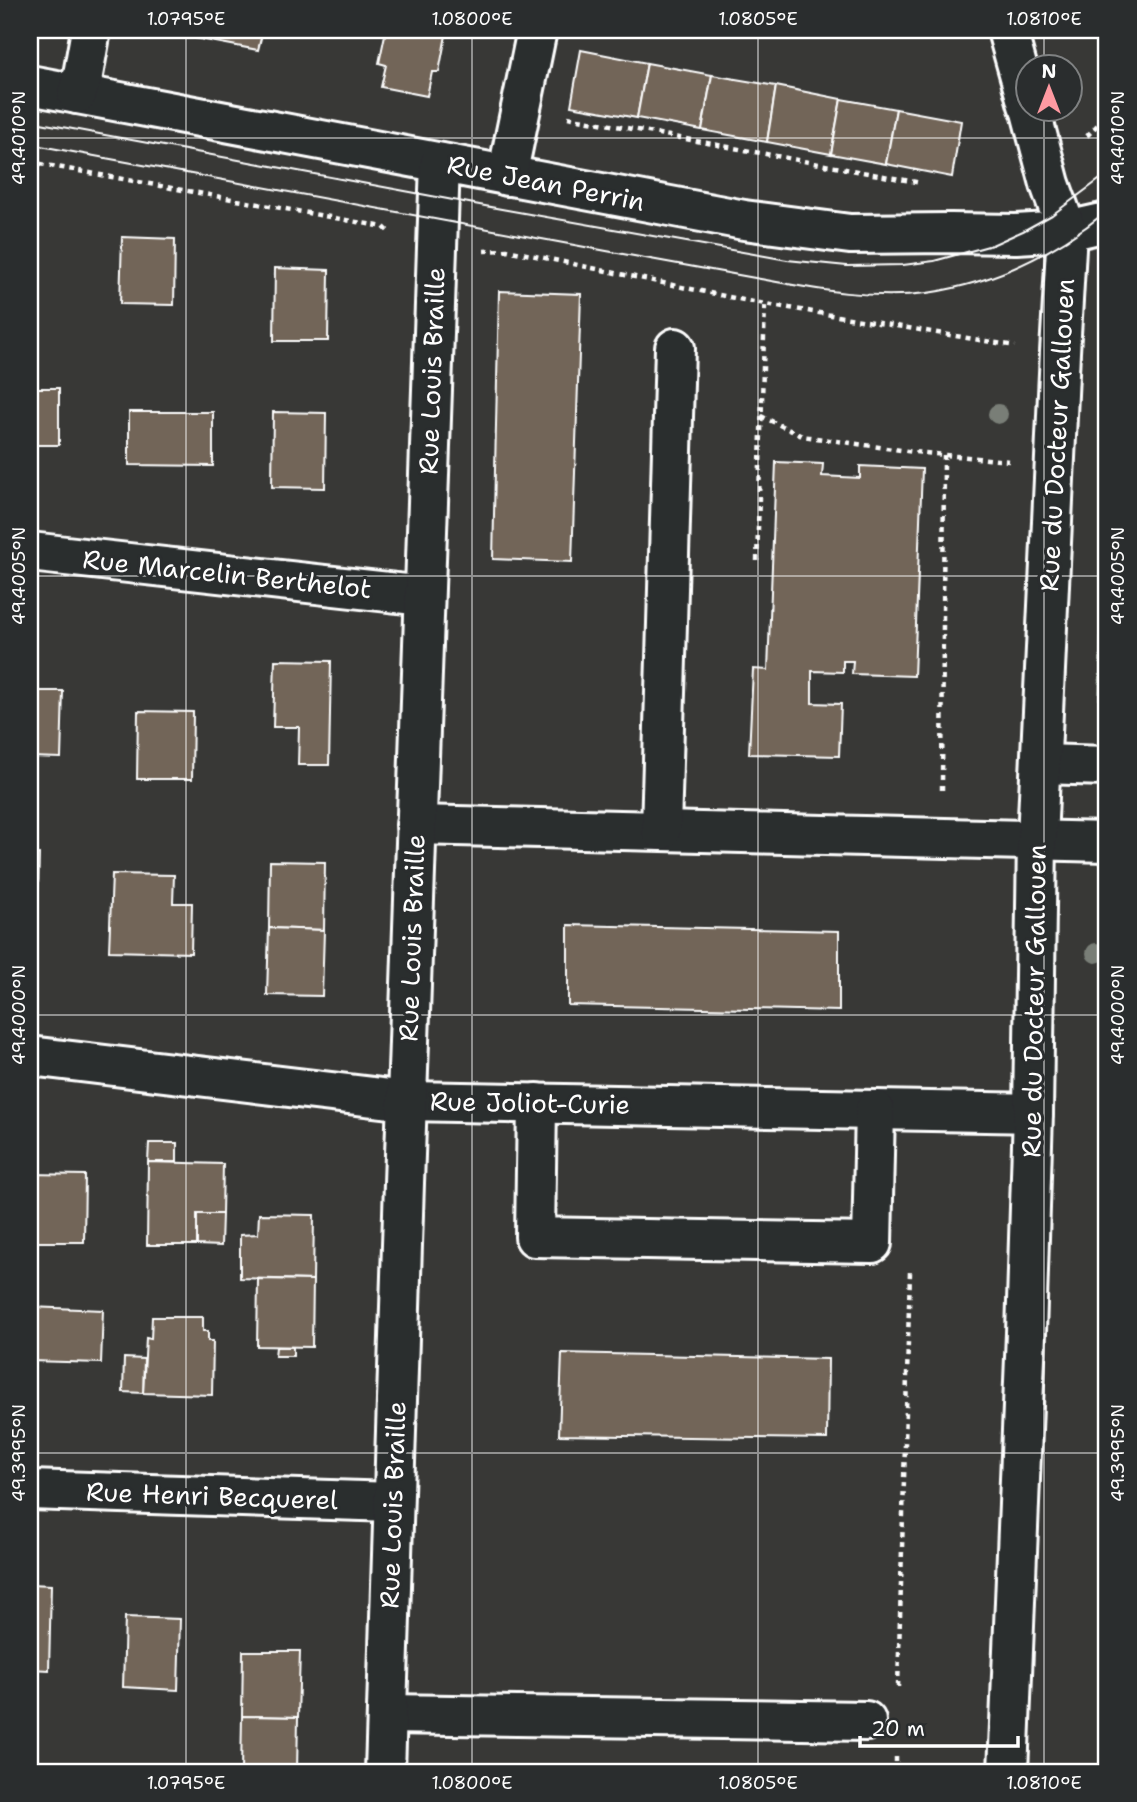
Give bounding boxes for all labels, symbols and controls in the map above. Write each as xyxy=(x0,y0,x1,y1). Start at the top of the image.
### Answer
text: 1.0795°E xyxy=(147,7,225,31)
text: 1.0800°E xyxy=(431,7,513,31)
text: 1.0805°E xyxy=(718,7,798,31)
text: 1.0810°E xyxy=(1006,7,1082,31)
north arrow xyxy=(1014,52,1084,122)
text: N xyxy=(1041,59,1057,84)
text: 49.4010°N xyxy=(7,91,31,185)
text: 49.4010°N xyxy=(1106,91,1130,185)
street label: Rue Jean Perrin xyxy=(444,146,648,219)
street label: Rue Louis Braille xyxy=(410,267,453,475)
street label: Rue du Docteur Gallouen xyxy=(1031,277,1082,592)
text: 49.4005°N xyxy=(7,527,31,625)
text: 49.4005°N xyxy=(1106,527,1130,625)
street label: Rue Marcelin Berthelot xyxy=(81,541,373,606)
street label: Rue Louis Braille xyxy=(390,834,433,1042)
street label: Rue du Docteur Gallouen xyxy=(1013,844,1054,1158)
text: 49.4000°N xyxy=(7,965,31,1065)
text: 49.4000°N xyxy=(1106,965,1130,1065)
street label: Rue Joliot-Curie xyxy=(430,1083,631,1122)
street label: Rue Louis Braille xyxy=(371,1401,414,1609)
text: 49.3995°N xyxy=(7,1404,31,1502)
text: 49.3995°N xyxy=(1106,1404,1130,1502)
street label: Rue Henri Becquerel xyxy=(86,1474,339,1517)
scale bar xyxy=(860,1704,1018,1748)
text: 20 m xyxy=(871,1715,925,1743)
text: 1.0795°E xyxy=(147,1771,225,1795)
text: 1.0800°E xyxy=(431,1771,513,1795)
text: 1.0805°E xyxy=(718,1771,798,1795)
text: 1.0810°E xyxy=(1006,1771,1082,1795)

